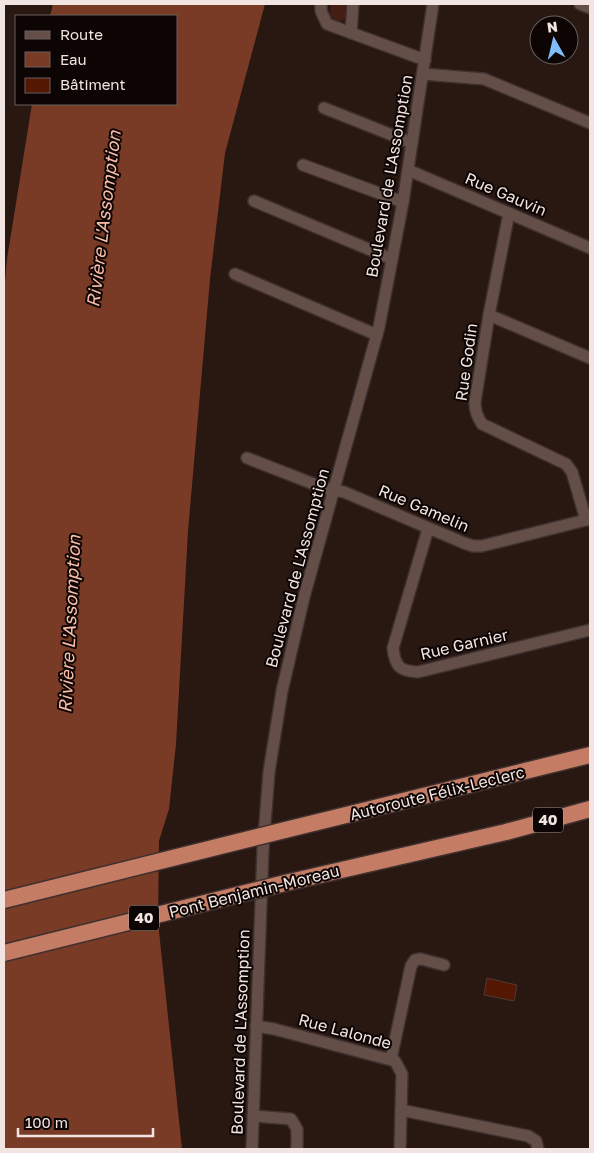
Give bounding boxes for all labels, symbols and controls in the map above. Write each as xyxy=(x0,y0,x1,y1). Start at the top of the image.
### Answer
legend xyxy=(15,15,178,105)
north arrow xyxy=(529,15,579,65)
text: N xyxy=(546,17,559,36)
text: Route xyxy=(60,25,103,43)
text: Eau xyxy=(60,50,87,68)
street label: Boulevard de L'Assomption xyxy=(361,73,417,279)
text: Bâtiment xyxy=(60,75,125,93)
water label: Rivière L'Assomption xyxy=(81,128,125,309)
street label: Rue Gauvin xyxy=(462,168,550,220)
street label: Rue Godin xyxy=(451,322,481,402)
street label: Boulevard de L'Assomption xyxy=(261,466,333,670)
street label: Rue Gamelin xyxy=(376,480,472,536)
water label: Rivière L'Assomption xyxy=(53,534,85,713)
street label: Rue Garnier xyxy=(418,624,510,664)
street label: Autoroute Félix-Leclerc xyxy=(348,762,527,824)
road number: 40 xyxy=(533,808,563,832)
street label: Pont Benjamin-Moreau xyxy=(167,860,341,922)
road number: 40 xyxy=(129,906,159,930)
street label: Boulevard de L'Assomption xyxy=(226,929,254,1135)
street label: Rue Lalonde xyxy=(296,1009,394,1053)
scale bar xyxy=(18,1106,152,1138)
text: 100 m xyxy=(25,1113,68,1131)

